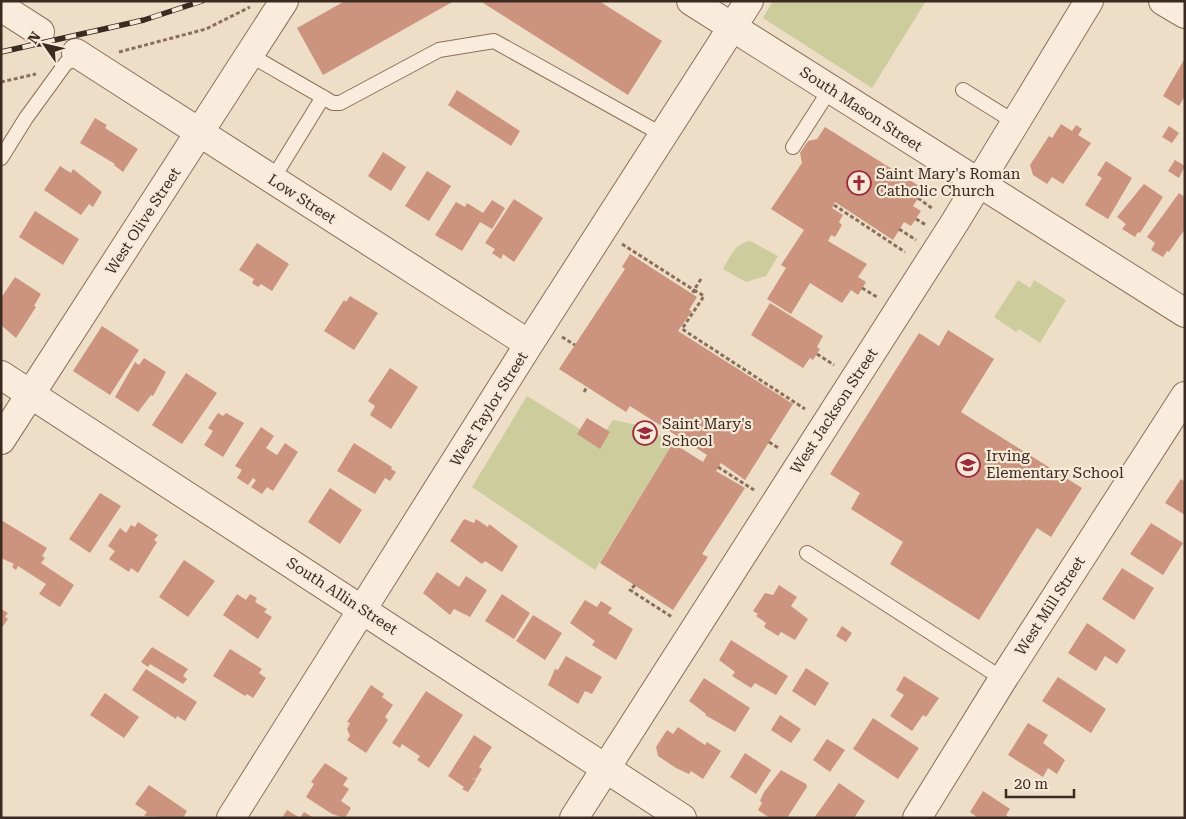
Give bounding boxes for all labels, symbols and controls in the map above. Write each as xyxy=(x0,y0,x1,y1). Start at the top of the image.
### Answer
north arrow xyxy=(20,20,70,70)
text: N xyxy=(25,29,44,47)
street label: South Mason Street xyxy=(796,63,926,156)
street label: West Olive Street xyxy=(102,164,185,278)
place label: Saint Mary's Roman Catholic Church xyxy=(876,165,1021,200)
street label: Low Street xyxy=(265,170,340,228)
church icon: Saint Mary's Roman Catholic Church xyxy=(846,170,872,196)
street label: West Jackson Street xyxy=(787,345,882,477)
street label: West Taylor Street xyxy=(446,348,532,470)
place label: Saint Mary's School xyxy=(662,415,752,450)
school or university icon: Saint Mary's School xyxy=(632,420,658,446)
place label: Irving Elementary School xyxy=(986,447,1124,482)
school or university icon: Irving Elementary School xyxy=(955,452,981,478)
street label: South Allin Street xyxy=(283,553,401,639)
street label: West Mill Street xyxy=(1011,553,1089,659)
scale bar xyxy=(1006,766,1074,798)
text: 20 m xyxy=(1014,775,1049,793)

